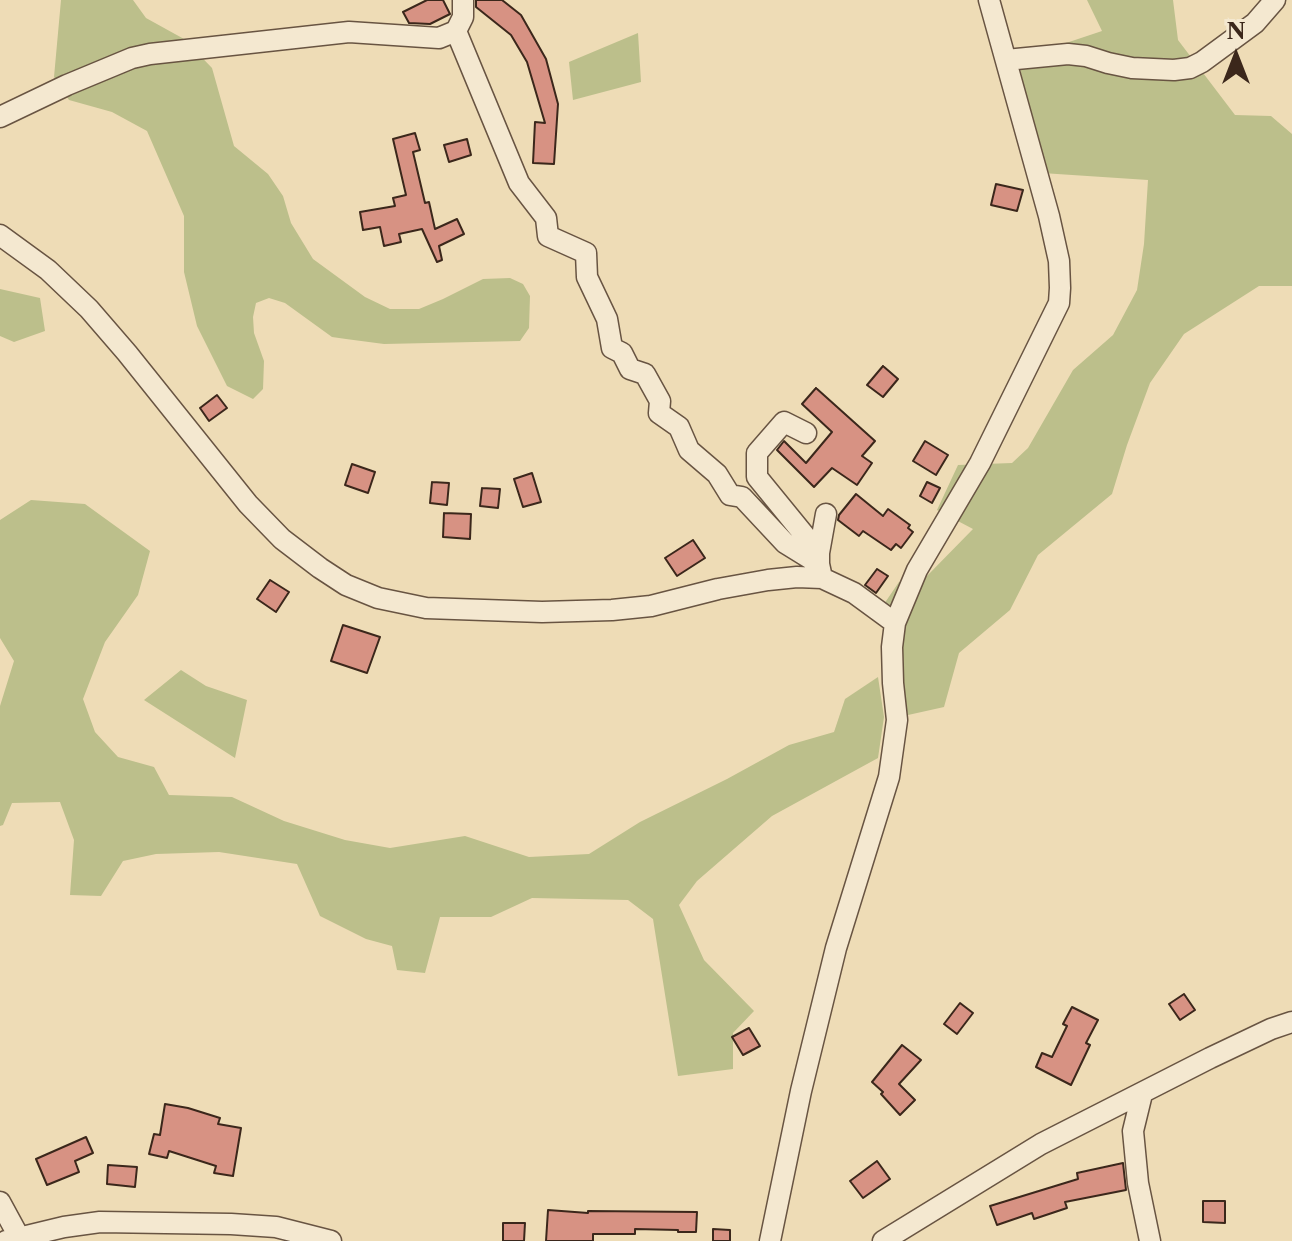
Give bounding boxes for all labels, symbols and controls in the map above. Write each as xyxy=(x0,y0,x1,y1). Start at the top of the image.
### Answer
north arrow xyxy=(1196,16,1276,96)
text: N xyxy=(1226,18,1246,45)

